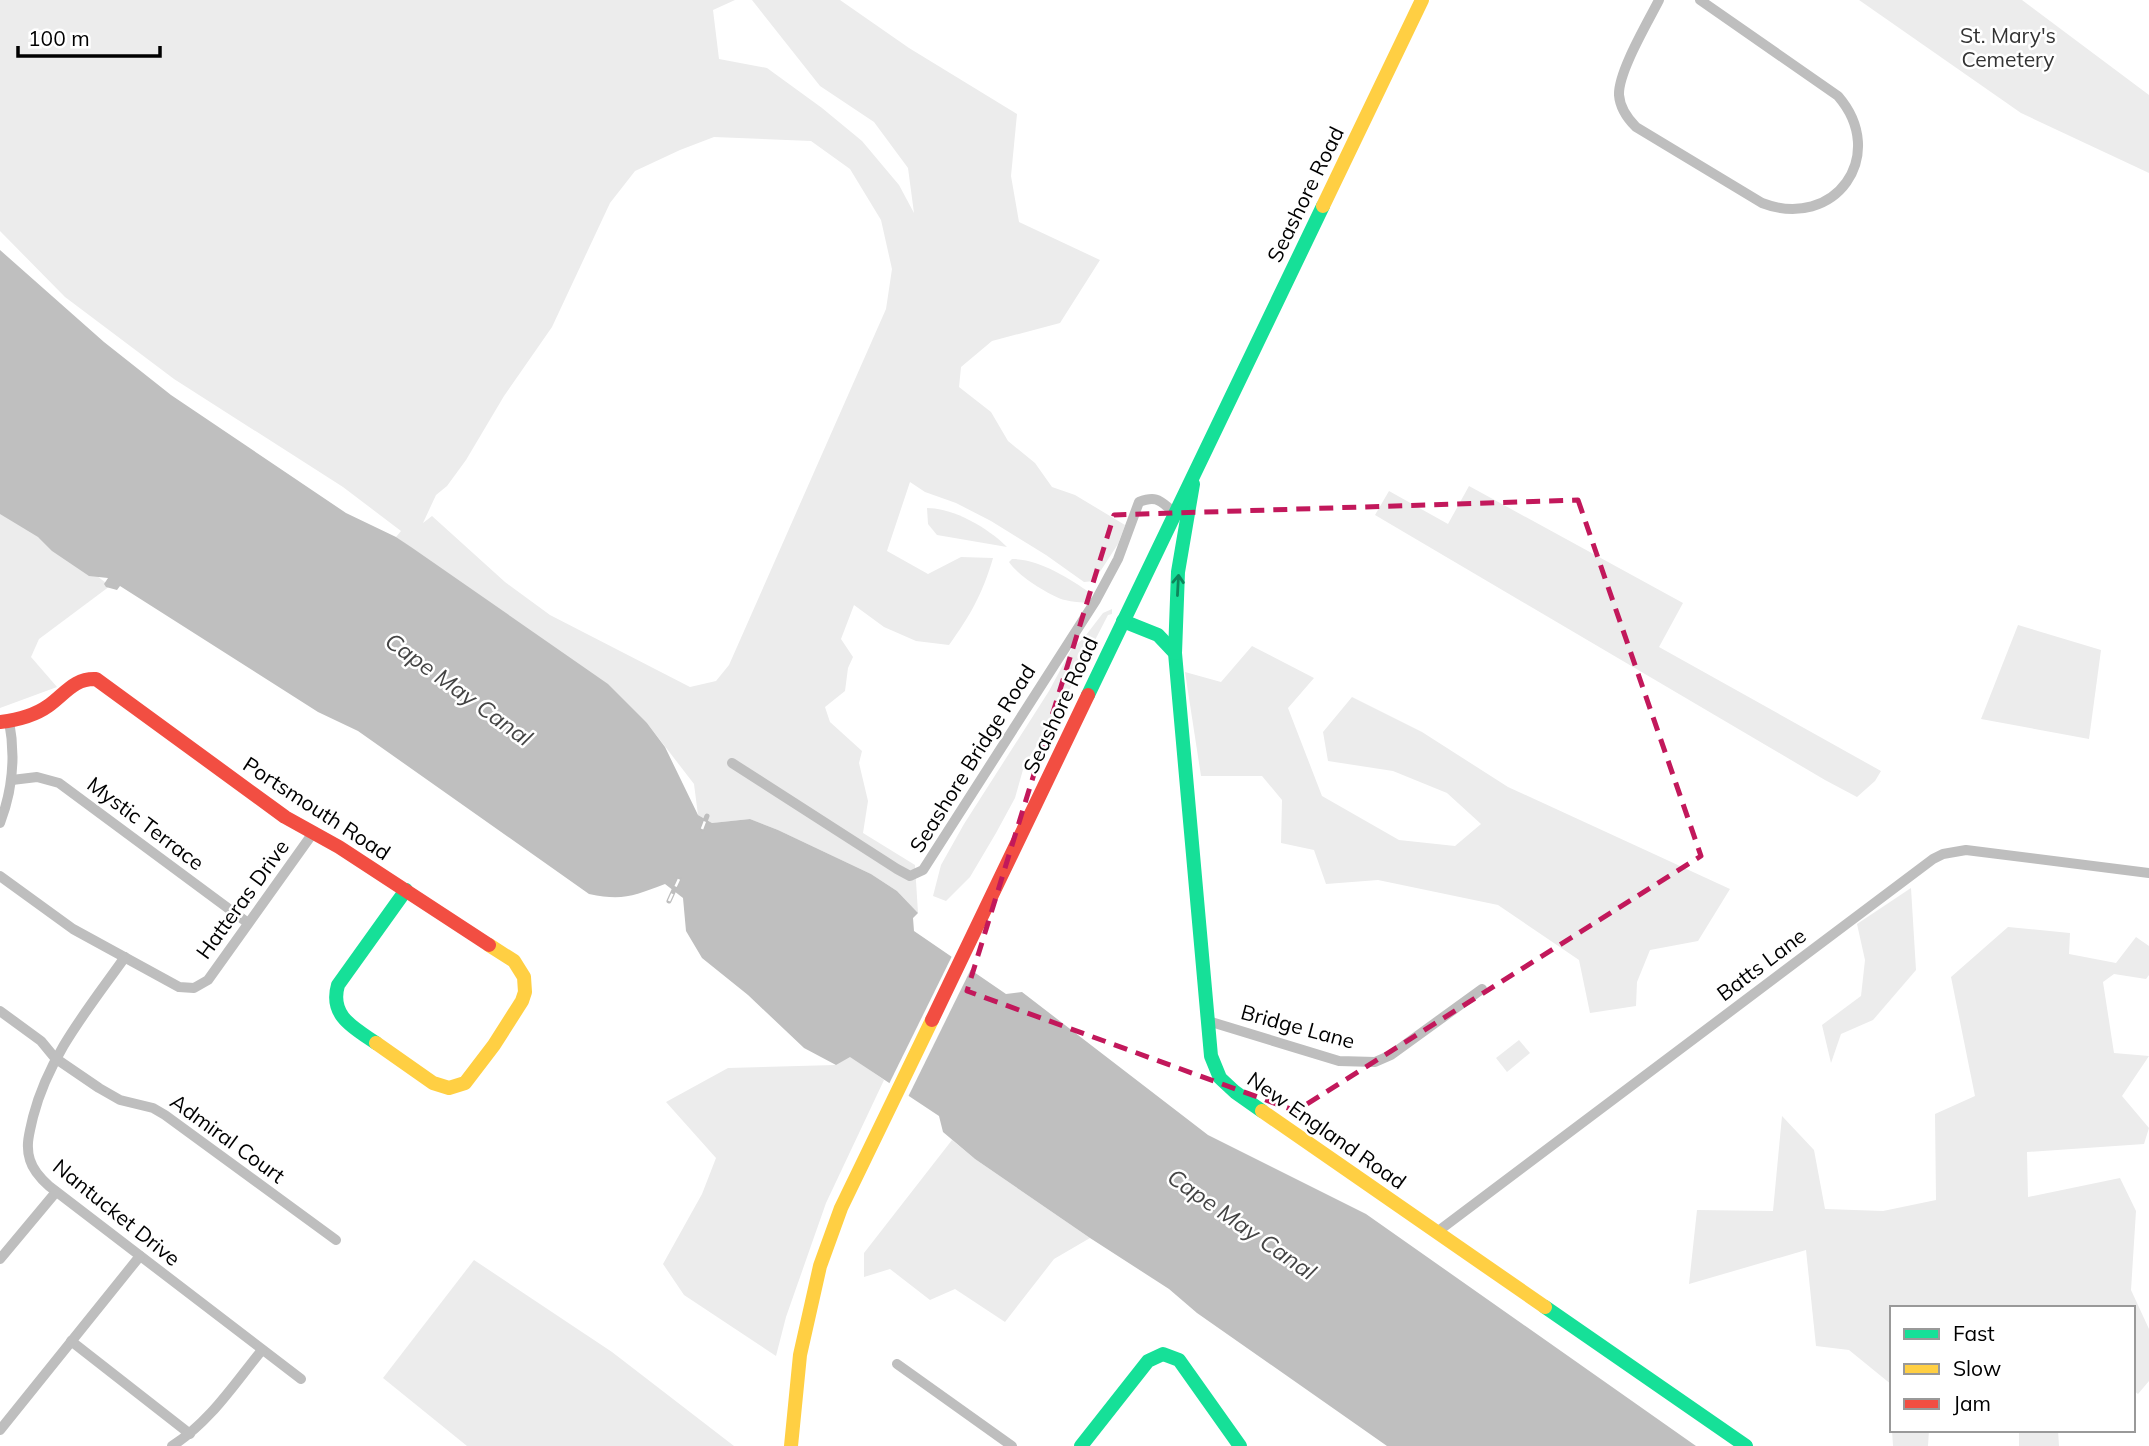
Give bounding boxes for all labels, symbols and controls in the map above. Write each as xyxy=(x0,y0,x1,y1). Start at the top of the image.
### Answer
scale bar xyxy=(18,14,159,58)
park label: St. Mary's Cemetery xyxy=(1960,22,2056,72)
text: 100 m xyxy=(28,25,90,51)
street label: Seashore Road xyxy=(1261,122,1349,266)
one-way arrow xyxy=(1171,574,1184,597)
water label: Cape May Canal xyxy=(380,626,539,752)
street label: Seashore Road xyxy=(1017,633,1103,777)
street label: Seashore Bridge Road xyxy=(904,659,1040,857)
street label: Portsmouth Road xyxy=(239,751,395,865)
street label: Mystic Terrace xyxy=(83,771,209,875)
street label: Hatteras Drive xyxy=(190,834,294,964)
street label: Batts Lane xyxy=(1711,922,1811,1006)
street label: Bridge Lane xyxy=(1238,998,1358,1054)
street label: New England Road xyxy=(1243,1066,1411,1194)
street label: Admiral Court xyxy=(166,1088,290,1188)
street label: Nantucket Drive xyxy=(48,1153,186,1271)
water label: Cape May Canal xyxy=(1162,1162,1322,1286)
legend xyxy=(1890,1306,2135,1432)
text: Fast xyxy=(1953,1320,1995,1346)
text: Slow xyxy=(1953,1355,2001,1381)
text: Jam xyxy=(1953,1390,1991,1416)

